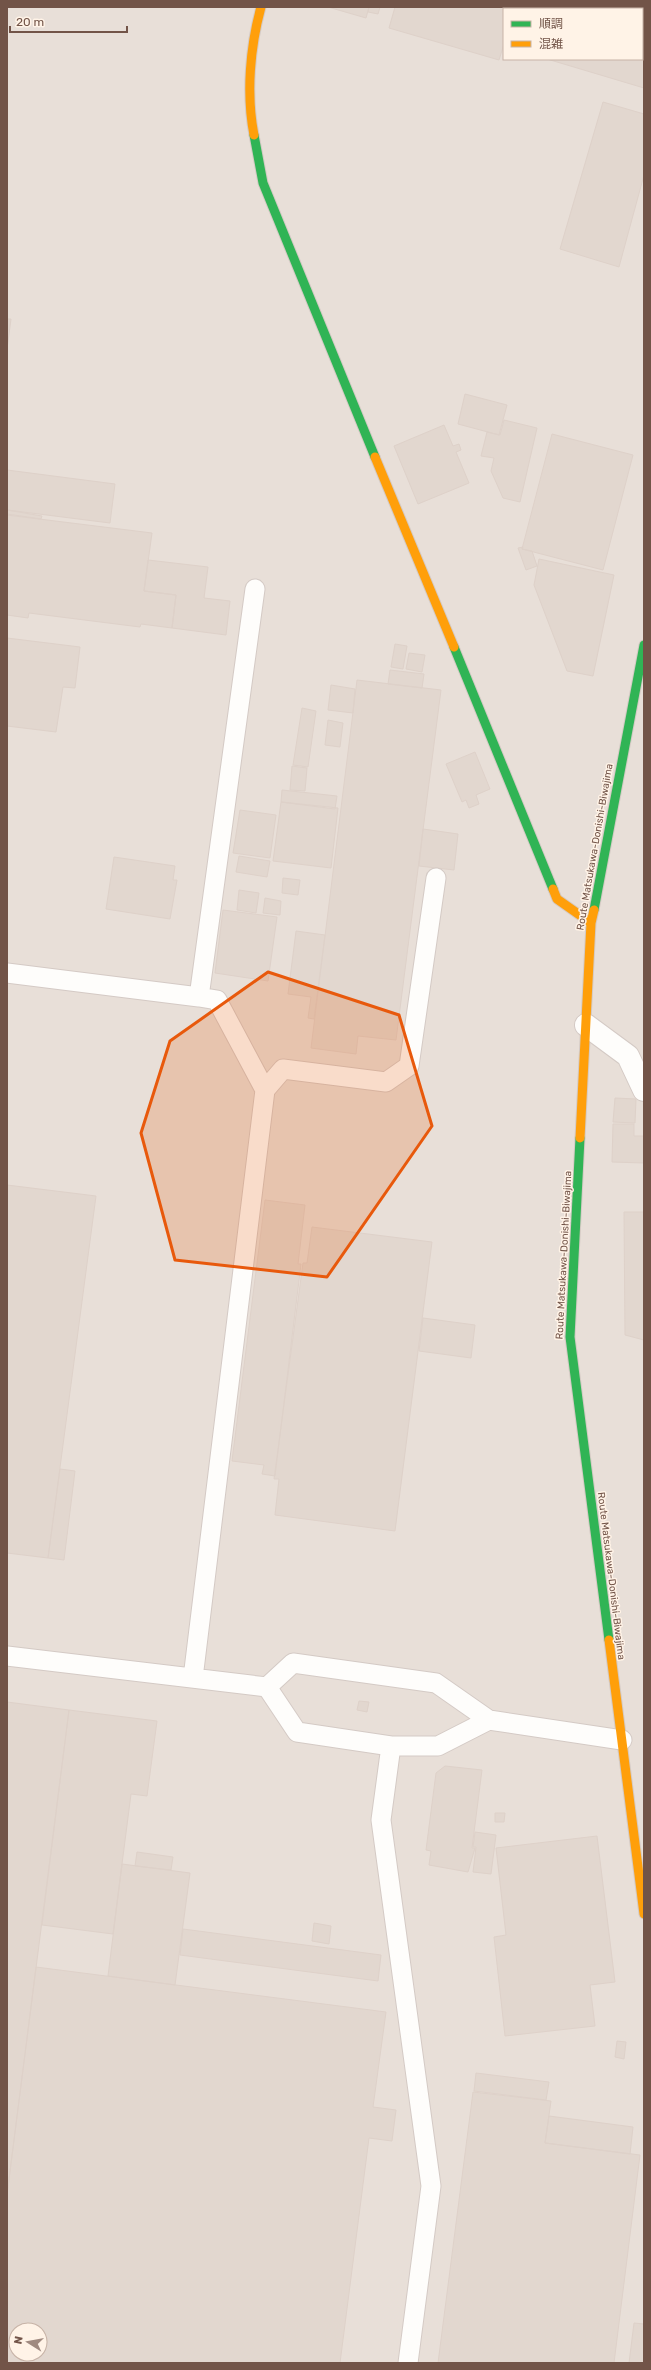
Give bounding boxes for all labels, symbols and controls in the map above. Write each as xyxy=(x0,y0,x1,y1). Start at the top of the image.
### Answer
scale bar xyxy=(10,8,127,34)
legend xyxy=(503,8,643,60)
text: 20 m xyxy=(16,15,44,29)
text: 順調 xyxy=(539,17,563,31)
text: 混雑 xyxy=(539,37,563,51)
street label: Route Matsukawa-Donishi-Biwajima xyxy=(574,763,616,931)
street label: Route Matsukawa-Donishi-Biwajima xyxy=(554,1170,574,1340)
street label: Route Matsukawa-Donishi-Biwajima xyxy=(595,1491,627,1661)
north arrow xyxy=(8,2322,48,2362)
text: N xyxy=(12,2335,26,2345)

